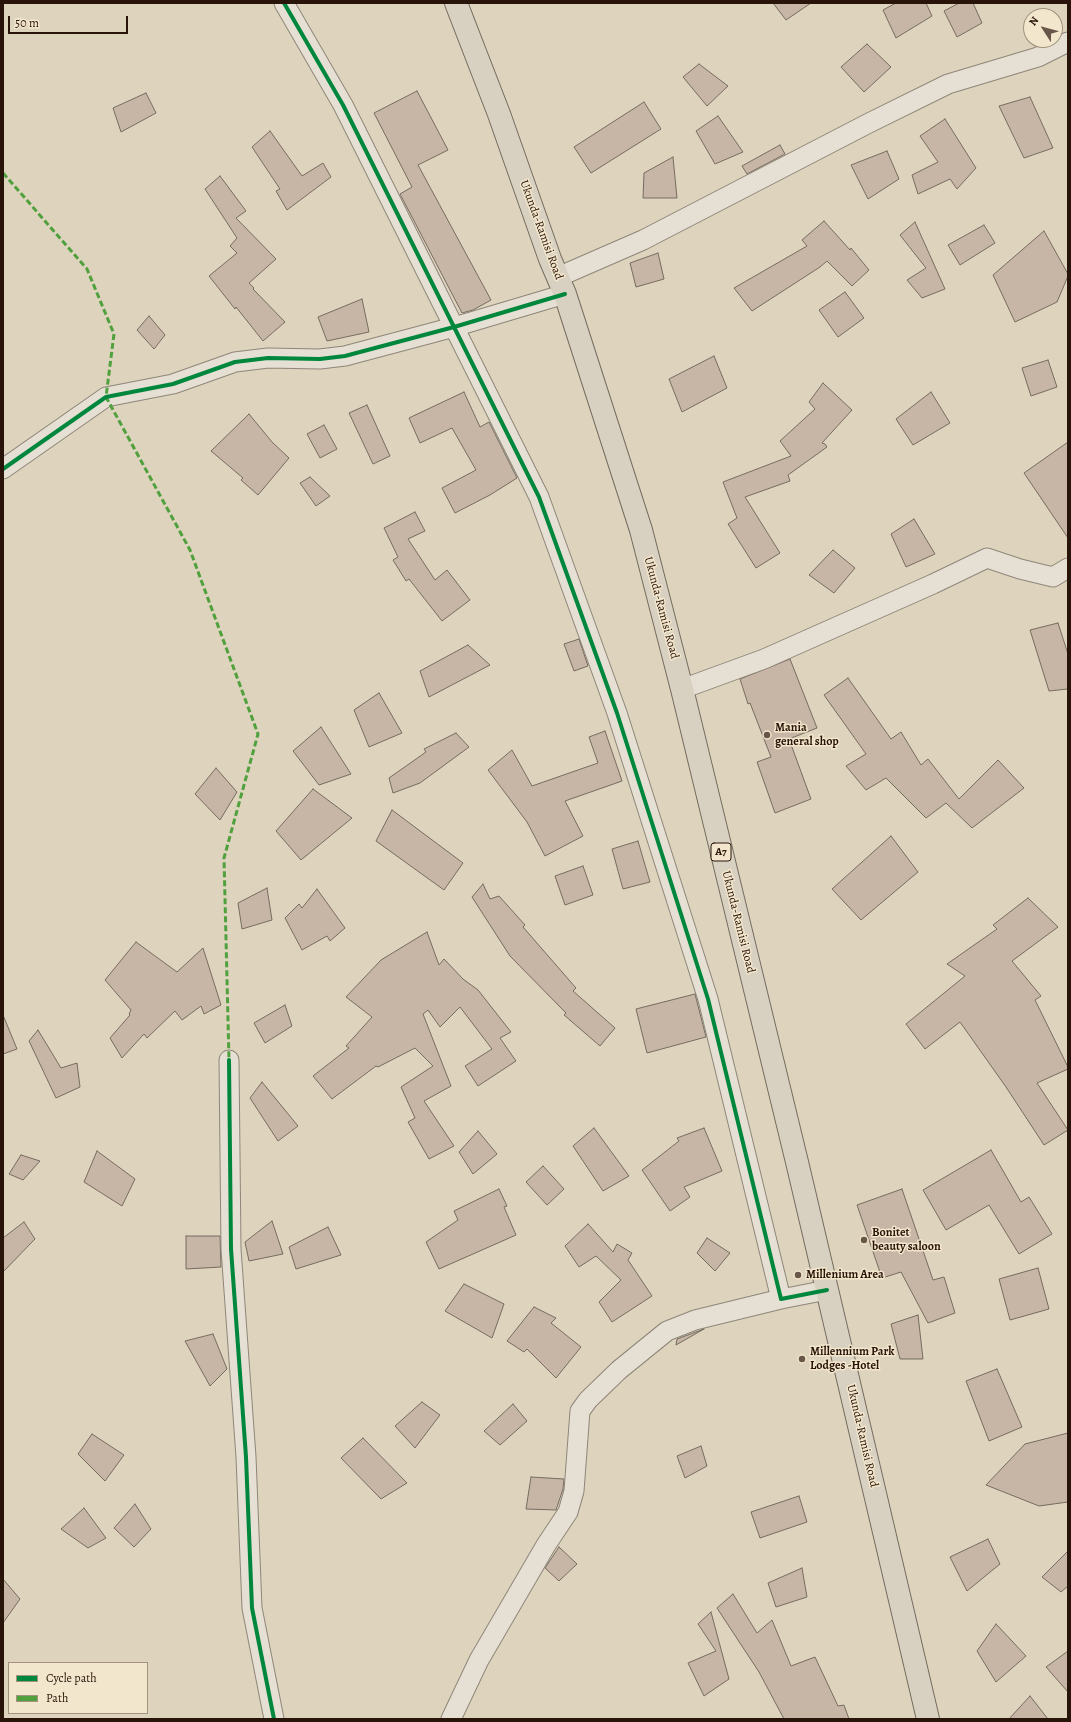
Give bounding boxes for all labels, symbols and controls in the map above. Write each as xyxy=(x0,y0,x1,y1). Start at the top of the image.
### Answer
scale bar xyxy=(10,8,130,34)
north arrow xyxy=(1023,8,1063,48)
text: N xyxy=(1025,14,1042,29)
text: 50 m xyxy=(15,15,39,31)
street label: Ukunda-Ramisi Road xyxy=(516,178,566,282)
street label: Ukunda-Ramisi Road xyxy=(640,555,682,661)
place label: Mania general shop xyxy=(775,721,839,749)
marker: Mania general shop xyxy=(762,730,772,740)
road number: A7 xyxy=(711,843,731,861)
street label: Ukunda-Ramisi Road xyxy=(718,869,758,975)
place label: Bonitet beauty saloon xyxy=(872,1226,941,1254)
marker: Bonitet beauty saloon xyxy=(859,1235,869,1245)
place label: Millenium Area xyxy=(806,1268,884,1282)
marker: Millenium Area xyxy=(793,1270,803,1280)
place label: Millennium Park Lodges -Hotel xyxy=(810,1345,895,1373)
marker: Millennium Park Lodges -Hotel xyxy=(797,1354,807,1364)
street label: Ukunda-Ramisi Road xyxy=(843,1383,881,1489)
legend xyxy=(8,1662,148,1714)
text: Cycle path xyxy=(46,1670,97,1686)
text: Path xyxy=(46,1690,68,1706)

